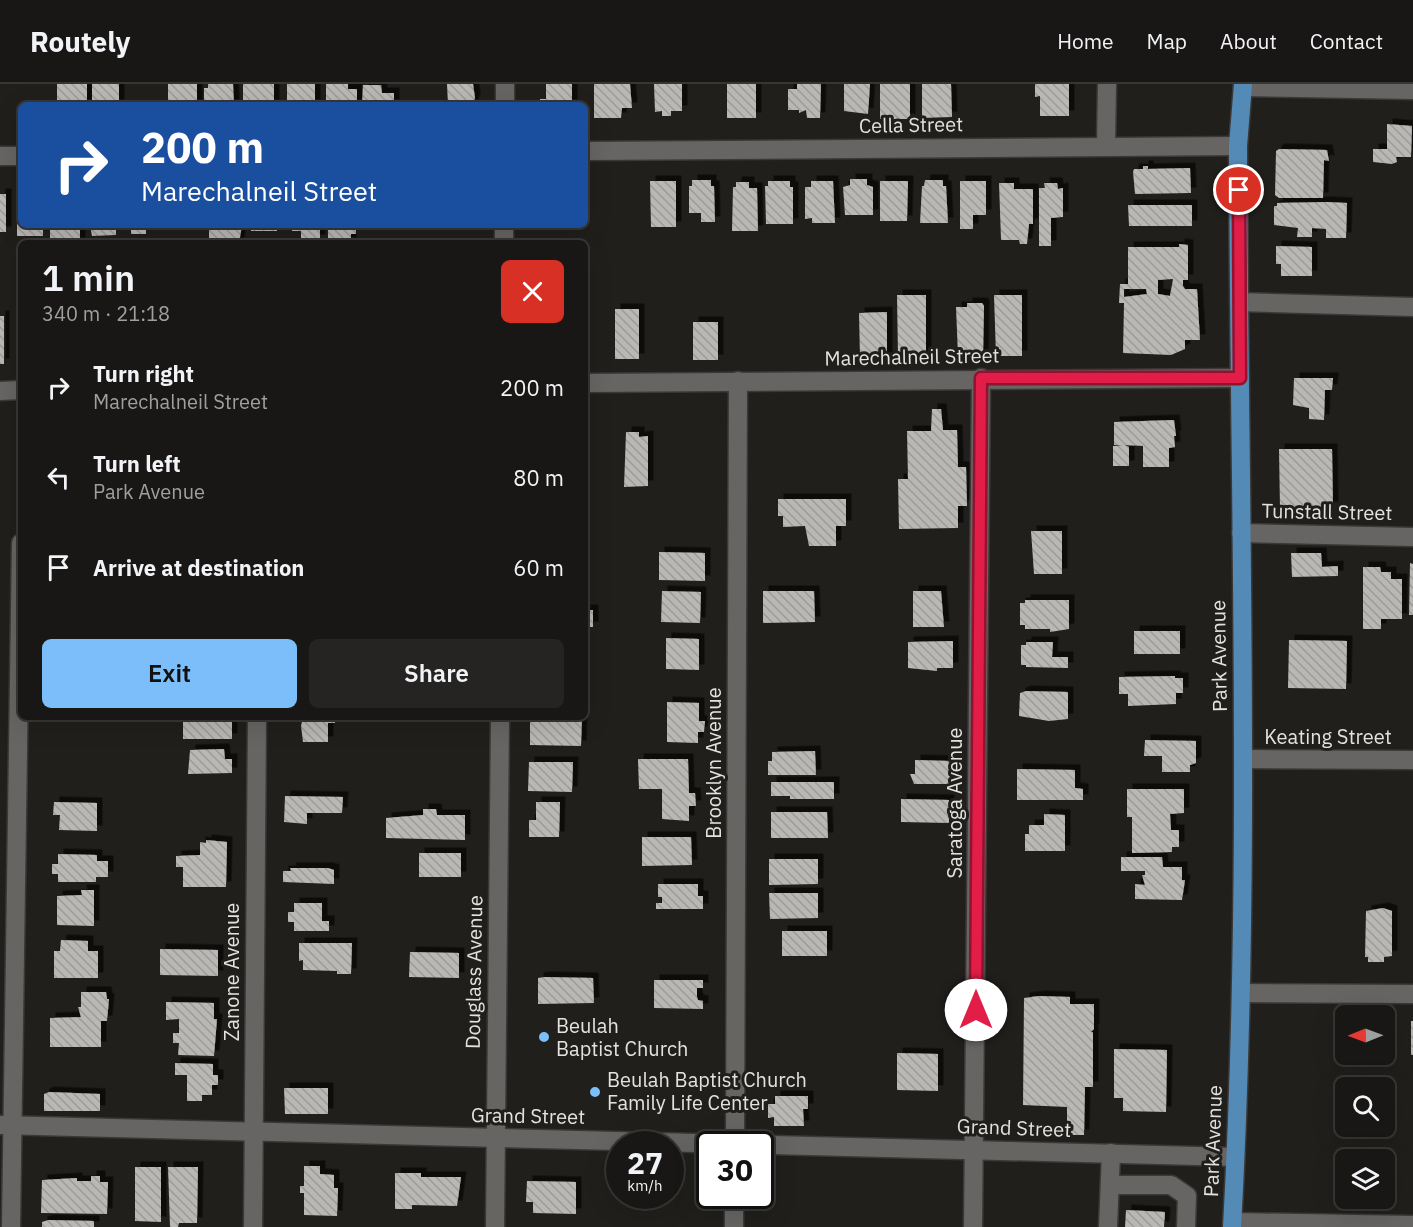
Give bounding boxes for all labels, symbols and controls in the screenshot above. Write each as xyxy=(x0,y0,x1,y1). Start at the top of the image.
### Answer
text: Routely xyxy=(30,23,131,60)
text: Home xyxy=(1057,27,1114,55)
text: Map xyxy=(1147,27,1187,55)
text: About xyxy=(1220,27,1277,55)
text: Contact xyxy=(1310,27,1383,55)
street label: Cella Street xyxy=(859,110,963,139)
text: 200 m xyxy=(141,120,264,175)
icon: right xyxy=(42,126,120,204)
pin xyxy=(1213,164,1264,215)
text: Marechalneil Street xyxy=(141,173,377,208)
icon: arrive xyxy=(1222,173,1255,206)
text: 1 min xyxy=(42,254,135,301)
button: close xyxy=(501,260,564,323)
text: 340 m · 21:18 xyxy=(42,300,170,327)
street label: Marechalneil Street xyxy=(824,341,1000,372)
text: Turn right xyxy=(93,359,194,388)
icon: right xyxy=(42,371,75,404)
text: 200 m xyxy=(500,373,564,402)
text: Marechalneil Street xyxy=(93,388,268,415)
text: Turn left xyxy=(93,449,181,478)
icon: left xyxy=(42,461,75,494)
text: 80 m xyxy=(513,463,564,492)
text: Park Avenue xyxy=(93,478,205,505)
street label: Tunstall Street xyxy=(1261,497,1393,526)
icon: arrive xyxy=(42,551,75,584)
text: Arrive at destination xyxy=(93,553,304,582)
text: 60 m xyxy=(513,553,564,582)
street label: Park Avenue xyxy=(1204,600,1233,712)
button: Exit xyxy=(42,639,297,708)
button: Share xyxy=(309,639,564,708)
street label: Brooklyn Avenue xyxy=(700,687,727,839)
street label: Keating Street xyxy=(1264,723,1392,750)
street label: Saratoga Avenue xyxy=(941,727,968,879)
street label: Douglass Avenue xyxy=(459,895,488,1049)
street label: Zanone Avenue xyxy=(218,903,245,1041)
position arrow xyxy=(944,978,1008,1042)
north arrow xyxy=(1335,1005,1395,1065)
map controls xyxy=(1335,1005,1395,1209)
place label: Beulah Baptist Church xyxy=(556,1012,688,1062)
marker: Beulah Baptist Church xyxy=(537,1030,551,1044)
place label: Beulah Baptist Church Family Life Center xyxy=(607,1066,807,1116)
button: search xyxy=(1335,1077,1395,1137)
marker: Beulah Baptist Church Family Life Center xyxy=(588,1085,602,1099)
street label: Park Avenue xyxy=(1197,1085,1228,1197)
street label: Grand Street xyxy=(471,1101,585,1130)
street label: Grand Street xyxy=(956,1112,1072,1143)
speed limit sign: 30 xyxy=(696,1131,774,1209)
text: 27 xyxy=(627,1143,663,1182)
button: layers xyxy=(1335,1149,1395,1209)
text: km/h xyxy=(627,1176,663,1195)

